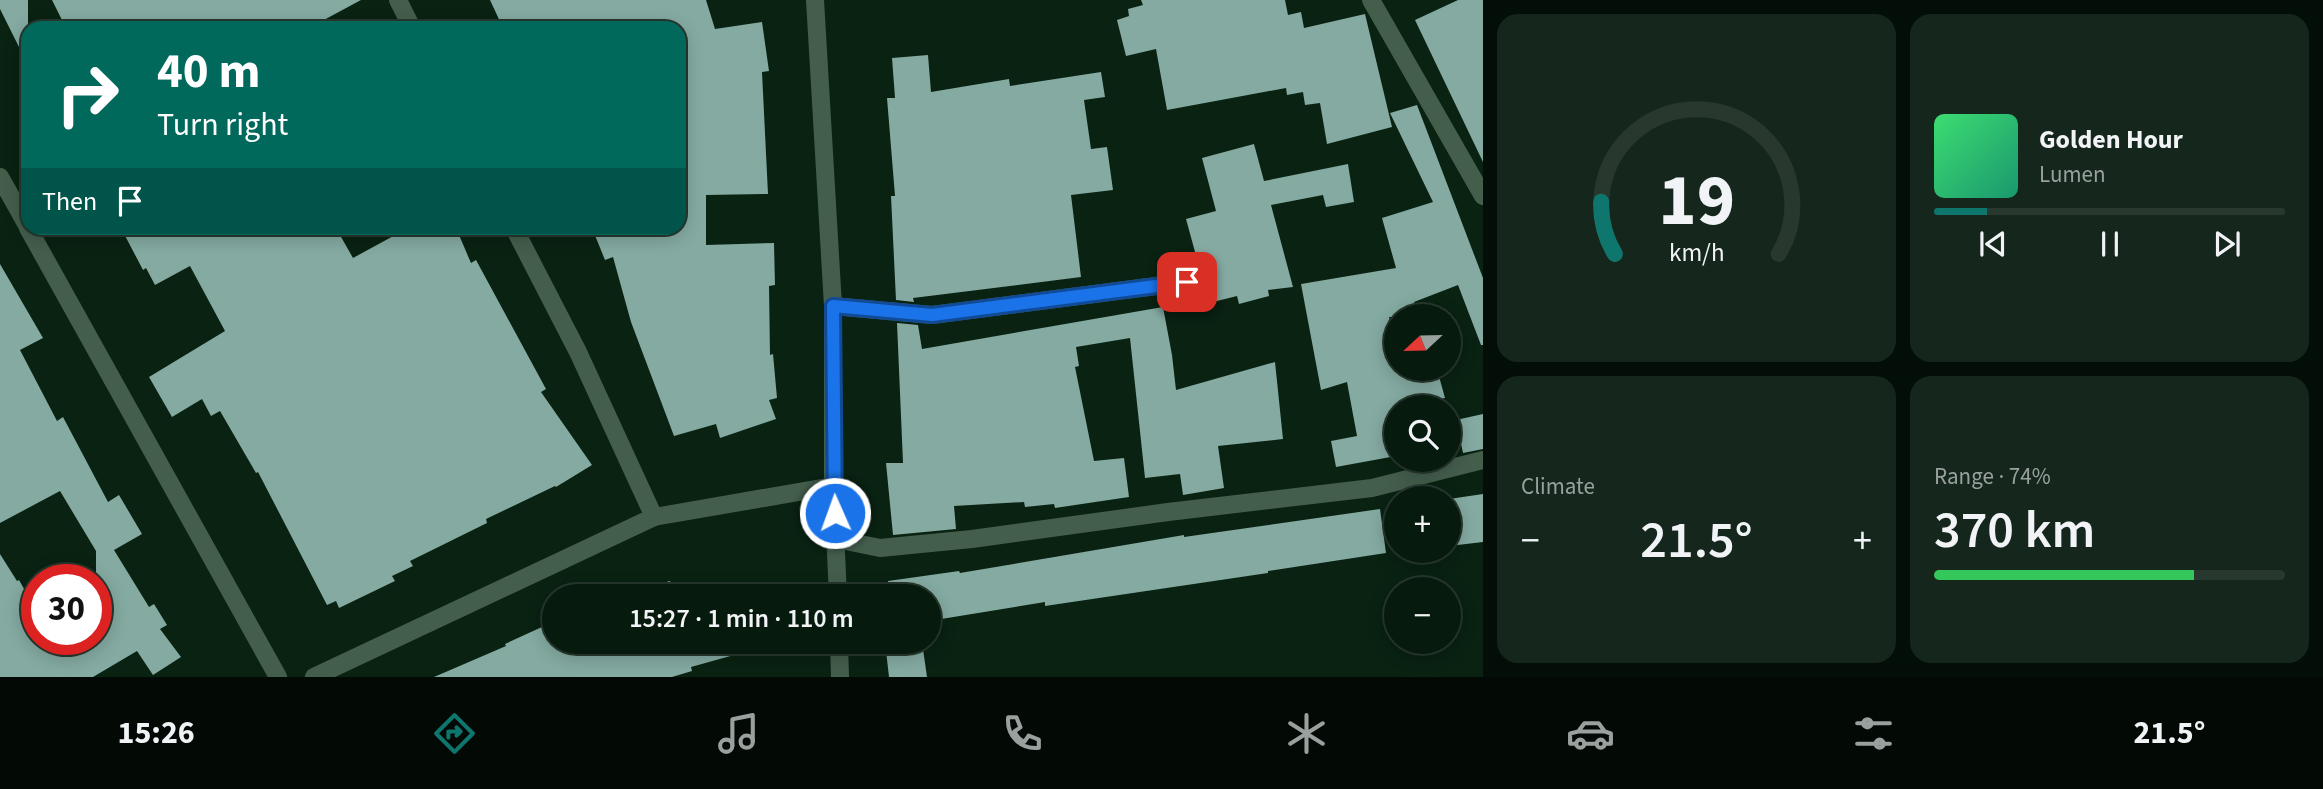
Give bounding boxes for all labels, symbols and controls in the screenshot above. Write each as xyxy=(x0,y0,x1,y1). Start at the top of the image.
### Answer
text: 40 m xyxy=(157,37,261,107)
icon: right xyxy=(42,49,133,140)
text: Turn right xyxy=(157,102,288,148)
text: Golden Hour xyxy=(2039,121,2183,158)
text: 19 xyxy=(1658,150,1735,254)
text: Lumen xyxy=(2039,158,2106,191)
icon: arrive xyxy=(111,182,149,220)
text: Then xyxy=(42,183,97,220)
icon: previous xyxy=(1974,225,2012,263)
icon: pause xyxy=(2091,225,2129,263)
icon: next xyxy=(2208,225,2246,263)
text: km/h xyxy=(1669,235,1724,271)
pin xyxy=(1157,252,1217,312)
icon: arrive xyxy=(1168,263,1206,301)
north arrow xyxy=(1384,304,1461,382)
map controls xyxy=(1384,304,1461,654)
button: search xyxy=(1384,395,1461,472)
text: Range · 74% xyxy=(1934,460,2051,493)
text: Climate xyxy=(1521,470,1595,503)
position arrow xyxy=(798,476,872,550)
button: + xyxy=(1384,486,1461,563)
text: 370 km xyxy=(1934,494,2095,568)
text: 21.5° xyxy=(1640,504,1753,578)
text: − xyxy=(1521,514,1540,568)
text: + xyxy=(1853,514,1872,568)
speed limit sign: 30 xyxy=(21,564,112,655)
button: − xyxy=(1384,577,1461,654)
text: 15:27 · 1 min · 110 m xyxy=(629,600,854,637)
icon: directions xyxy=(430,709,479,758)
icon: music xyxy=(714,709,763,758)
icon: phone xyxy=(998,709,1047,758)
icon: climate xyxy=(1282,709,1331,758)
icon: car xyxy=(1566,709,1615,758)
icon: filters xyxy=(1849,709,1898,758)
text: 15:26 xyxy=(117,710,195,756)
text: 21.5° xyxy=(2133,710,2205,756)

